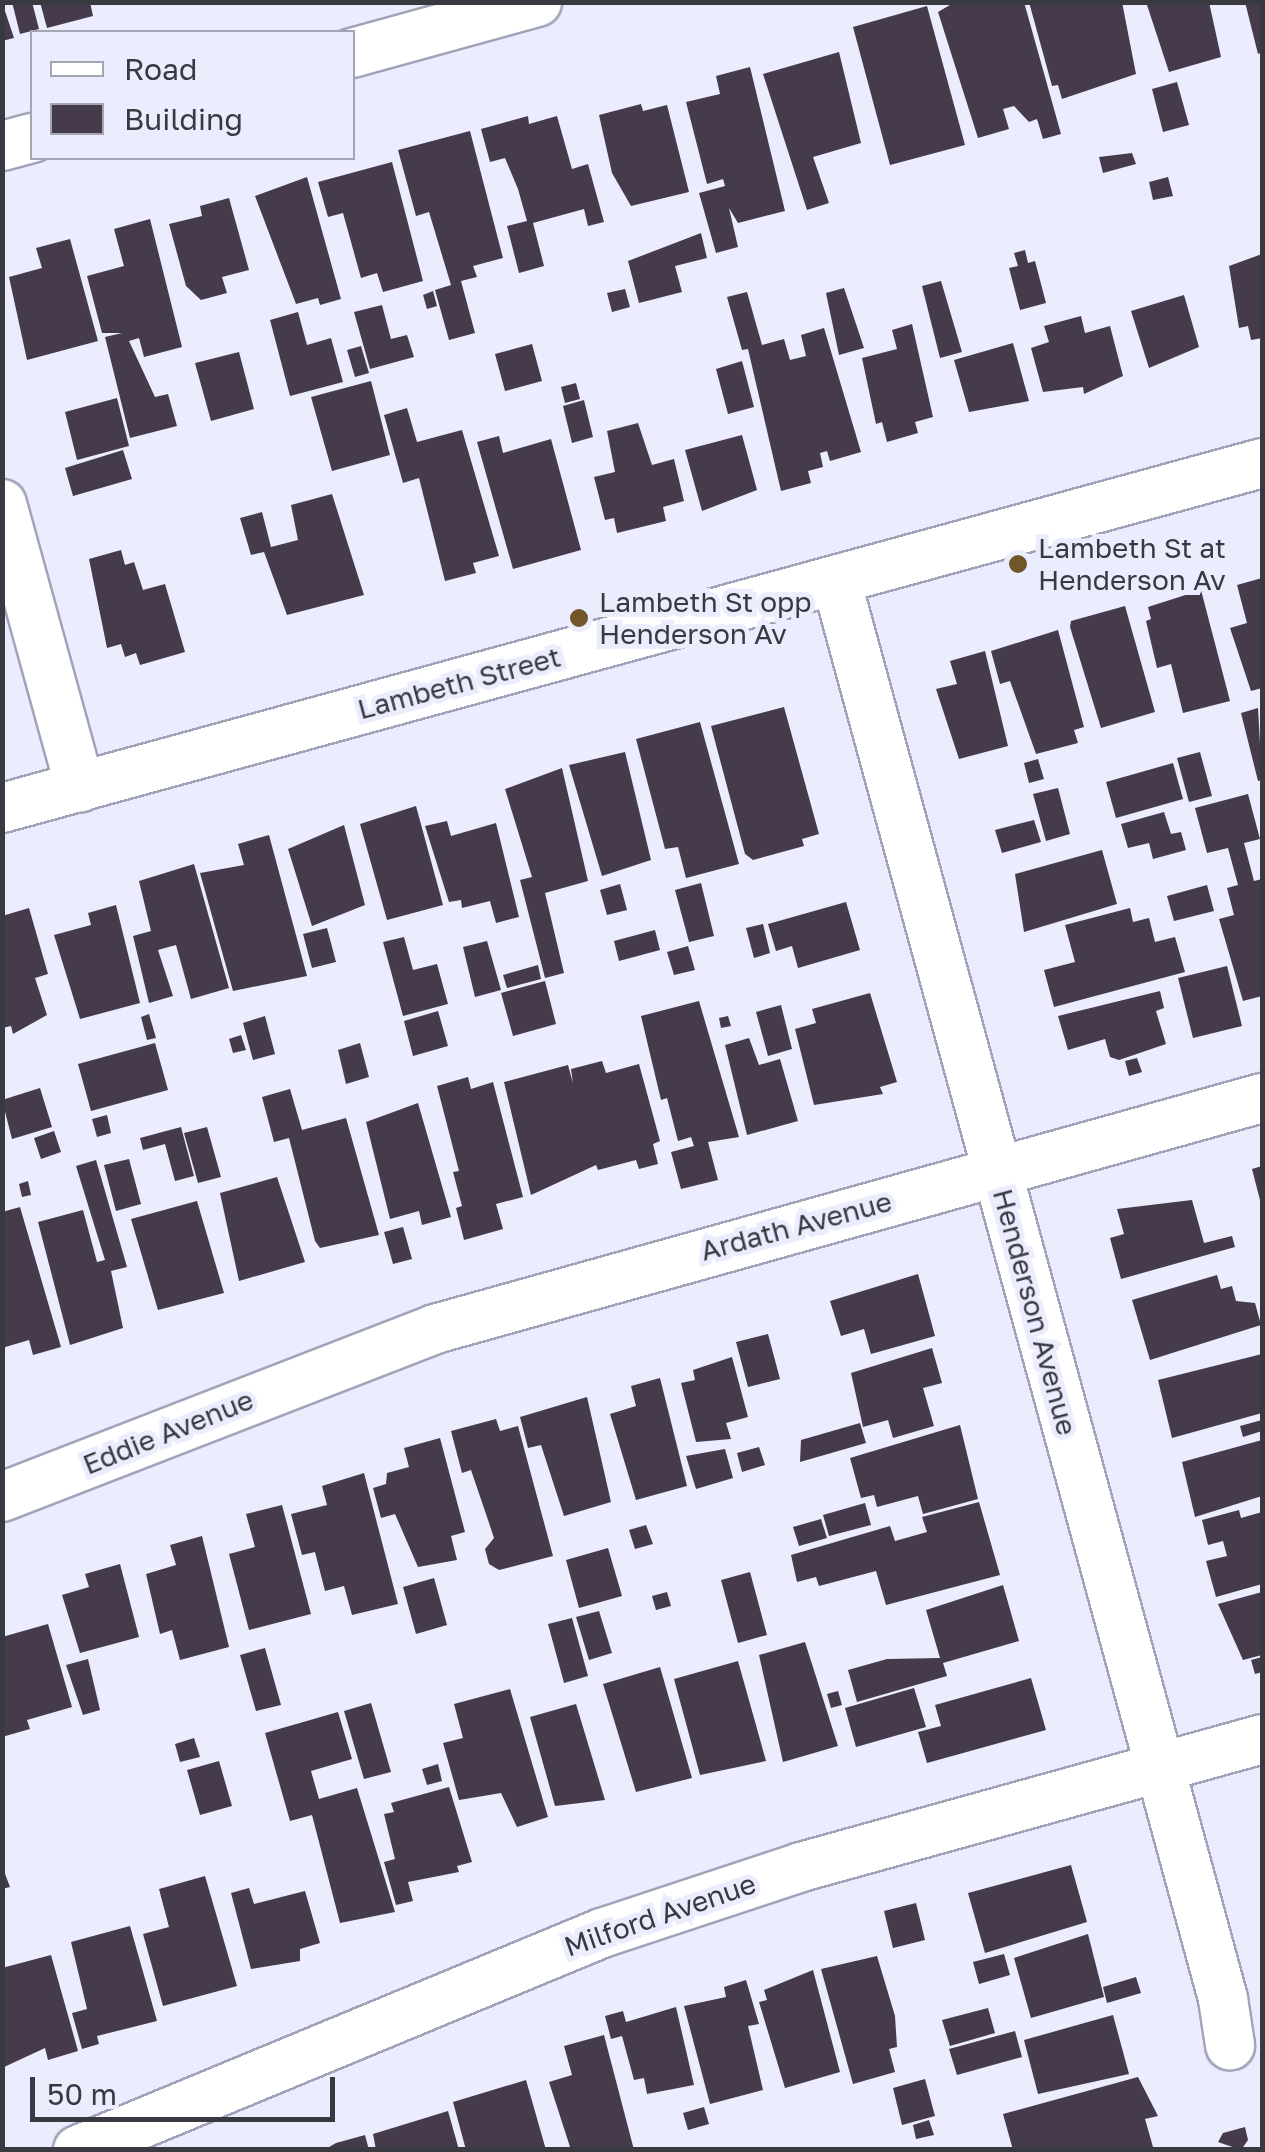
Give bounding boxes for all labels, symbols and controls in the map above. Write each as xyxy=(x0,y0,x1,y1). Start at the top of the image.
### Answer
legend xyxy=(30,30,355,160)
text: Road xyxy=(124,51,198,87)
text: Building xyxy=(124,101,243,137)
place label: Lambeth St at Henderson Av xyxy=(1038,531,1226,597)
marker: Lambeth St at Henderson Av xyxy=(1007,553,1029,575)
place label: Lambeth St opp Henderson Av xyxy=(599,585,812,651)
marker: Lambeth St opp Henderson Av xyxy=(568,607,590,629)
street label: Lambeth Street xyxy=(354,640,564,726)
street label: Ardath Avenue xyxy=(697,1184,895,1268)
street label: Henderson Avenue xyxy=(986,1185,1084,1439)
street label: Eddie Avenue xyxy=(78,1383,258,1481)
street label: Milford Avenue xyxy=(560,1866,760,1964)
scale bar xyxy=(35,2057,340,2119)
text: 50 m xyxy=(47,2076,117,2112)

